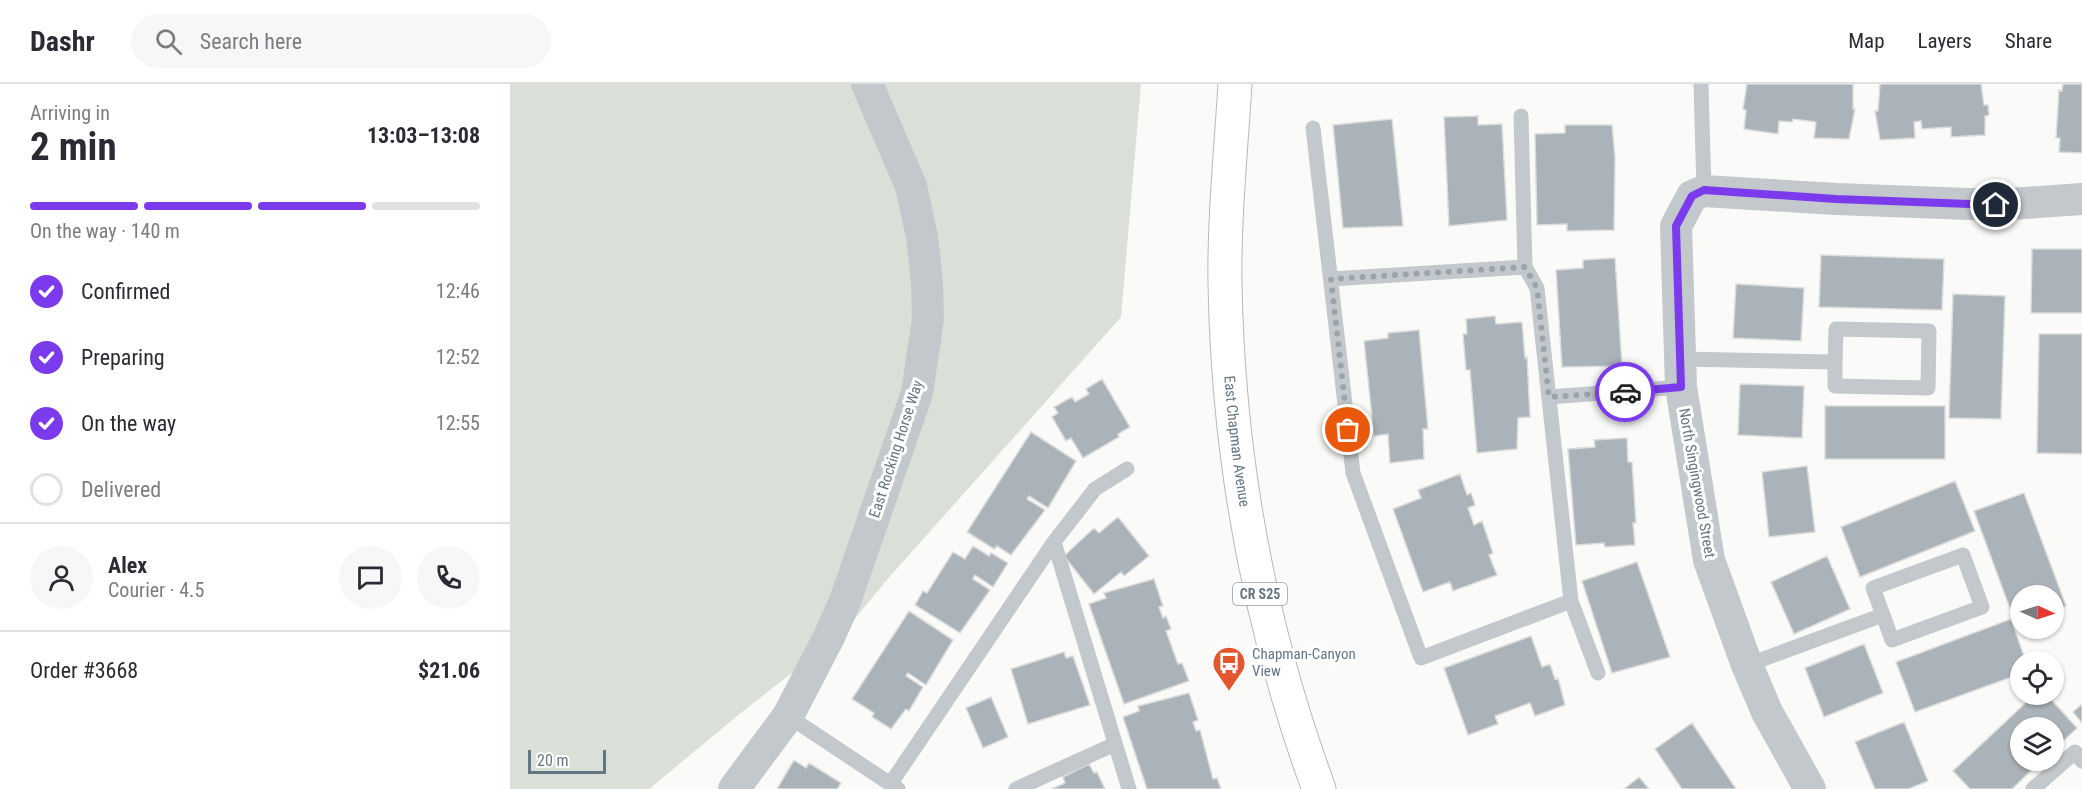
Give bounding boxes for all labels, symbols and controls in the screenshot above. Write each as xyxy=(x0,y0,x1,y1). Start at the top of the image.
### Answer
search box xyxy=(131,14,551,68)
text: Dashr xyxy=(30,25,95,58)
icon: search xyxy=(152,25,185,58)
text: Search here xyxy=(200,29,302,54)
text: Map xyxy=(1848,29,1885,53)
text: Layers xyxy=(1918,29,1972,53)
text: Share xyxy=(2005,29,2052,53)
text: Arriving in xyxy=(30,101,110,125)
text: 13:03–13:08 xyxy=(367,123,480,148)
text: 2 min xyxy=(30,124,117,170)
pin xyxy=(1970,179,2021,230)
icon: home xyxy=(1979,188,2012,221)
text: On the way · 140 m xyxy=(30,219,180,243)
icon: check xyxy=(30,275,63,308)
text: Confirmed xyxy=(81,279,170,304)
text: 12:46 xyxy=(436,279,480,303)
icon: check xyxy=(30,341,63,374)
text: Preparing xyxy=(81,345,165,370)
text: 12:52 xyxy=(436,345,480,369)
courier xyxy=(1595,362,1655,422)
street label: East Chapman Avenue xyxy=(1220,375,1254,508)
icon: car xyxy=(1609,376,1642,409)
street label: East Rocking Horse Way xyxy=(865,378,927,520)
pin xyxy=(1322,404,1373,455)
icon: check xyxy=(30,407,63,440)
street label: North Singingwood Street xyxy=(1675,407,1719,559)
text: On the way xyxy=(81,411,176,436)
text: 12:55 xyxy=(436,411,480,435)
icon: bag xyxy=(1331,413,1364,446)
text: Delivered xyxy=(81,477,161,502)
button: person xyxy=(30,546,93,609)
button: chat xyxy=(339,546,402,609)
button: phone xyxy=(417,546,480,609)
text: Alex xyxy=(108,553,147,578)
text: Courier · 4.5 xyxy=(108,578,204,602)
road number: CR S25 xyxy=(1233,583,1287,605)
north arrow xyxy=(2010,585,2064,639)
map controls xyxy=(2010,585,2064,771)
bus stop icon: Chapman-Canyon View xyxy=(1211,645,1247,692)
place label: Chapman-Canyon View xyxy=(1252,645,1356,680)
button: locate xyxy=(2010,651,2064,705)
text: Order #3668 xyxy=(30,658,138,683)
text: $21.06 xyxy=(418,658,480,683)
button: layers xyxy=(2010,717,2064,771)
scale bar xyxy=(528,747,606,774)
text: 20 m xyxy=(537,751,569,770)

